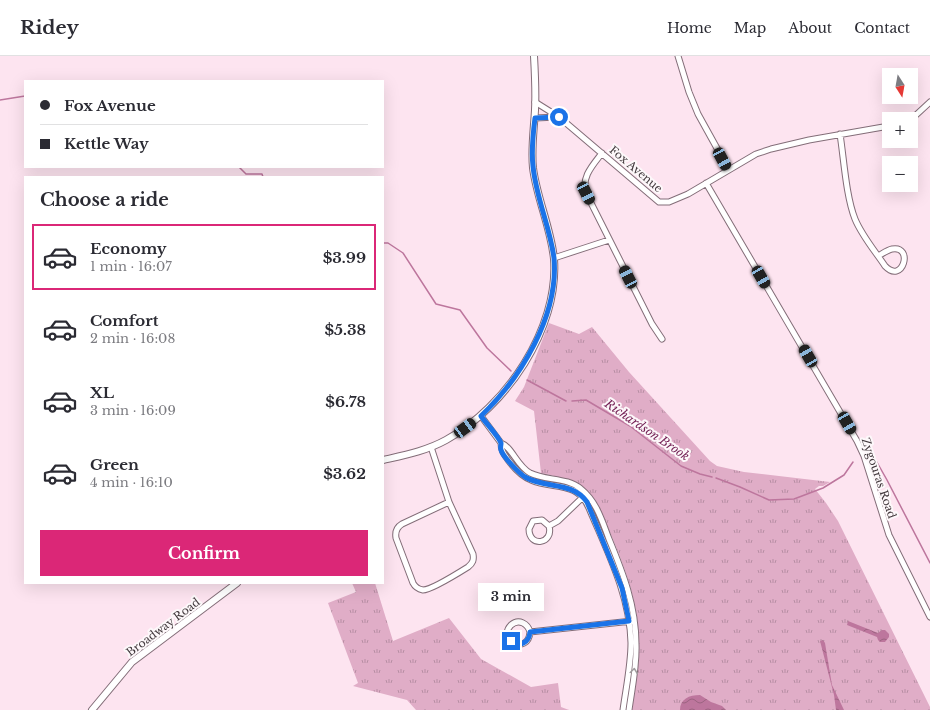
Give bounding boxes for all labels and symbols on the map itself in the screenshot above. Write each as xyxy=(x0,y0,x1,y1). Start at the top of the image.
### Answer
north arrow xyxy=(882,68,918,104)
route start xyxy=(550,108,568,126)
street label: Fox Avenue xyxy=(607,143,665,195)
car xyxy=(711,146,733,172)
car xyxy=(575,180,597,206)
car xyxy=(617,264,639,290)
car xyxy=(750,264,772,290)
car xyxy=(797,343,819,369)
water label: Richardson Brook xyxy=(601,395,692,463)
car xyxy=(836,410,858,436)
car xyxy=(452,416,478,440)
street label: Zygouras Road xyxy=(859,436,900,521)
callout: 3 min xyxy=(478,583,544,611)
street label: Broadway Road xyxy=(123,594,203,659)
route end xyxy=(502,632,520,650)
one-way arrow xyxy=(629,668,638,674)

